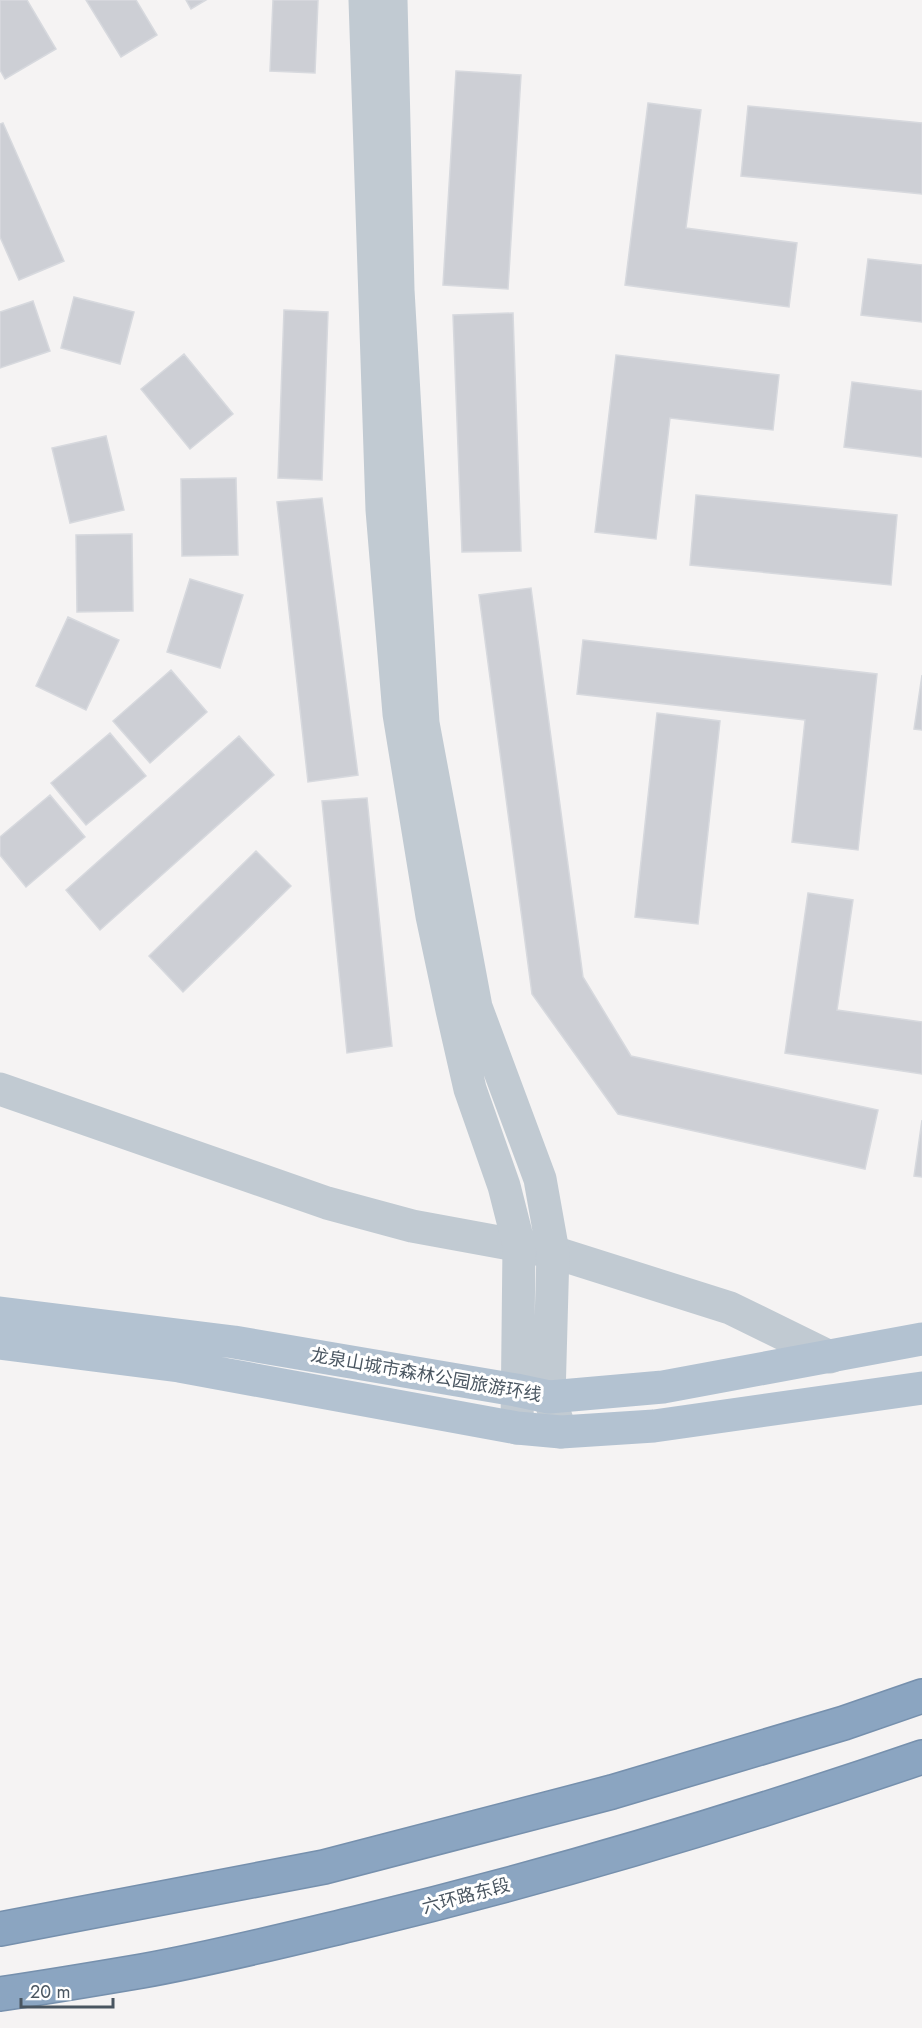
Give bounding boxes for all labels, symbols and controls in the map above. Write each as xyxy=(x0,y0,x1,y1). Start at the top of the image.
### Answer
street label: 龙泉山城市森林公园旅游环线 xyxy=(309,1342,543,1408)
street label: 六环路东段 xyxy=(419,1872,513,1920)
scale bar xyxy=(21,1971,112,2009)
text: 20 m xyxy=(30,1979,70,2005)

